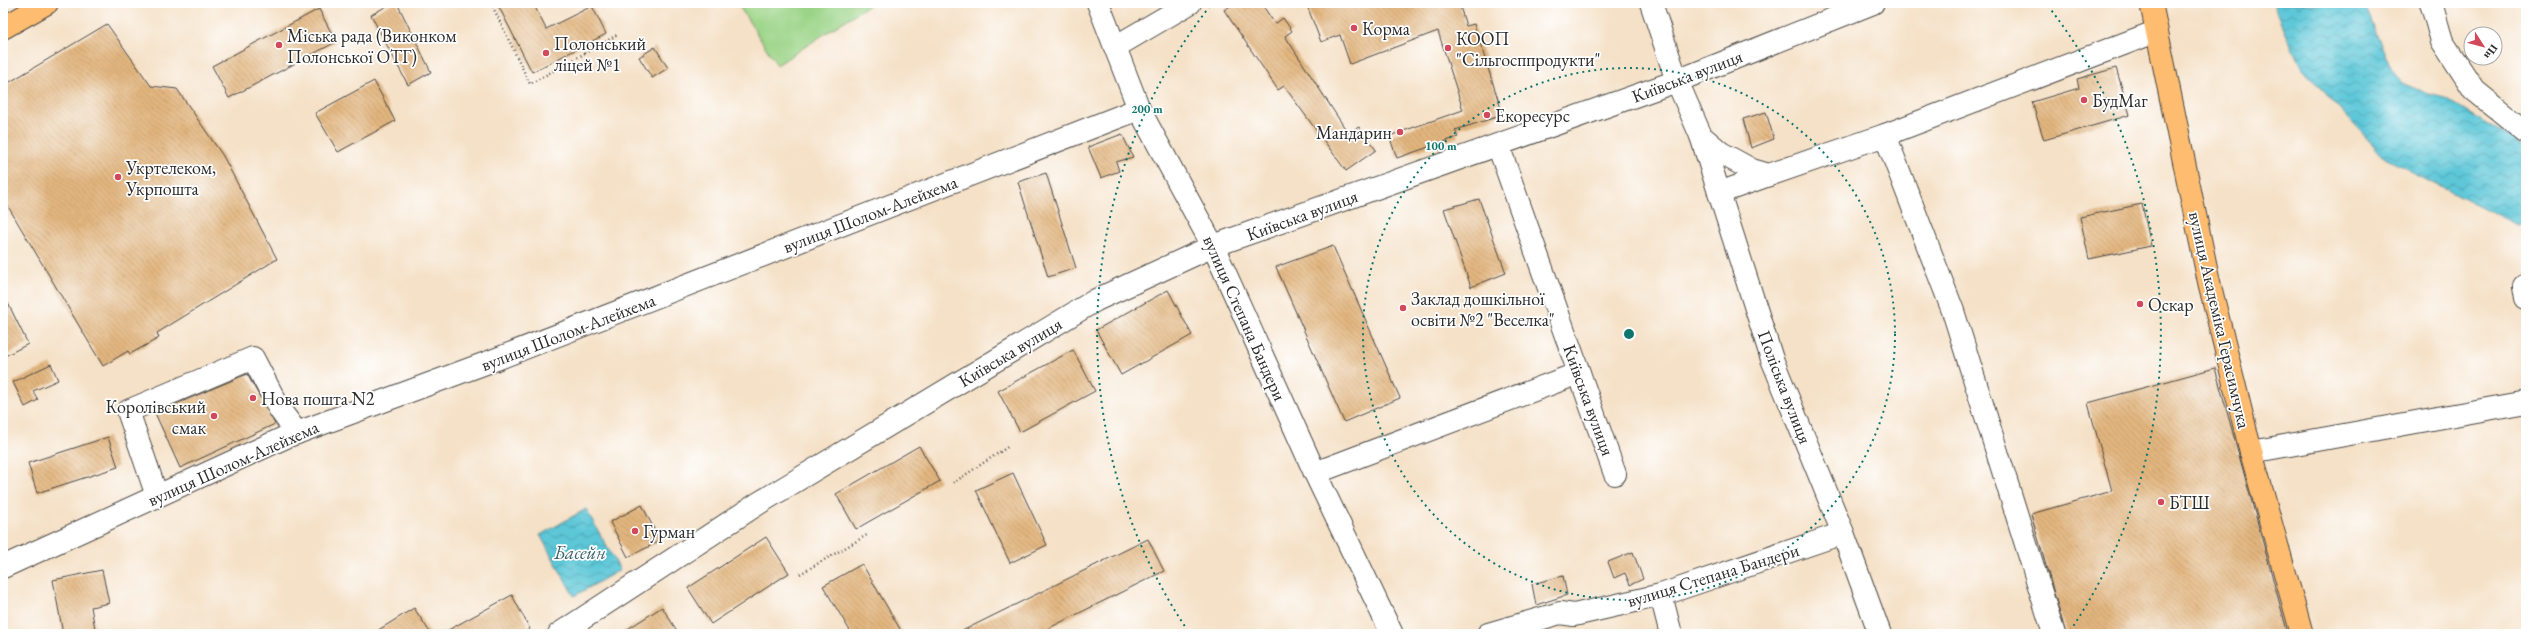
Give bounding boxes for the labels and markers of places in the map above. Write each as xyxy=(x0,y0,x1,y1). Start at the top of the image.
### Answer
place label: Корма xyxy=(1362,17,1411,40)
marker: Корма xyxy=(1349,23,1359,33)
place label: Міська рада (Виконком Полонської ОТГ) xyxy=(287,24,457,68)
place label: КООП "Сільгосппродукти" xyxy=(1456,27,1601,71)
place label: Полонський ліцей №1 xyxy=(554,32,646,76)
marker: Міська рада (Виконком Полонської ОТГ) xyxy=(274,40,284,50)
marker: КООП "Сільгосппродукти" xyxy=(1443,43,1453,53)
marker: Полонський ліцей №1 xyxy=(541,48,551,58)
place label: БудМаг xyxy=(2092,89,2148,112)
marker: БудМаг xyxy=(2079,95,2089,105)
place label: Екоресурс xyxy=(1495,104,1570,127)
marker: Екоресурс xyxy=(1482,110,1492,120)
place label: Мандарин xyxy=(1316,121,1392,144)
marker: Мандарин xyxy=(1395,127,1405,137)
place label: Укртелеком, Укрпошта xyxy=(125,156,216,200)
marker: Укртелеком, Укрпошта xyxy=(113,172,123,182)
place label: Заклад дошкільної освіти №2 "Веселка" xyxy=(1411,287,1555,331)
place label: Оскар xyxy=(2148,293,2194,316)
marker: Оскар xyxy=(2135,299,2145,309)
marker: Заклад дошкільної освіти №2 "Веселка" xyxy=(1398,303,1408,313)
centre of rings xyxy=(1622,327,1636,341)
place label: Нова пошта N2 xyxy=(261,387,375,410)
marker: Нова пошта N2 xyxy=(248,393,258,403)
place label: Королівський смак xyxy=(105,395,206,439)
marker: Королівський смак xyxy=(209,411,219,421)
place label: БТШ xyxy=(2169,491,2210,514)
marker: БТШ xyxy=(2156,497,2166,507)
place label: Гурман xyxy=(643,520,695,543)
marker: Гурман xyxy=(630,526,640,536)

